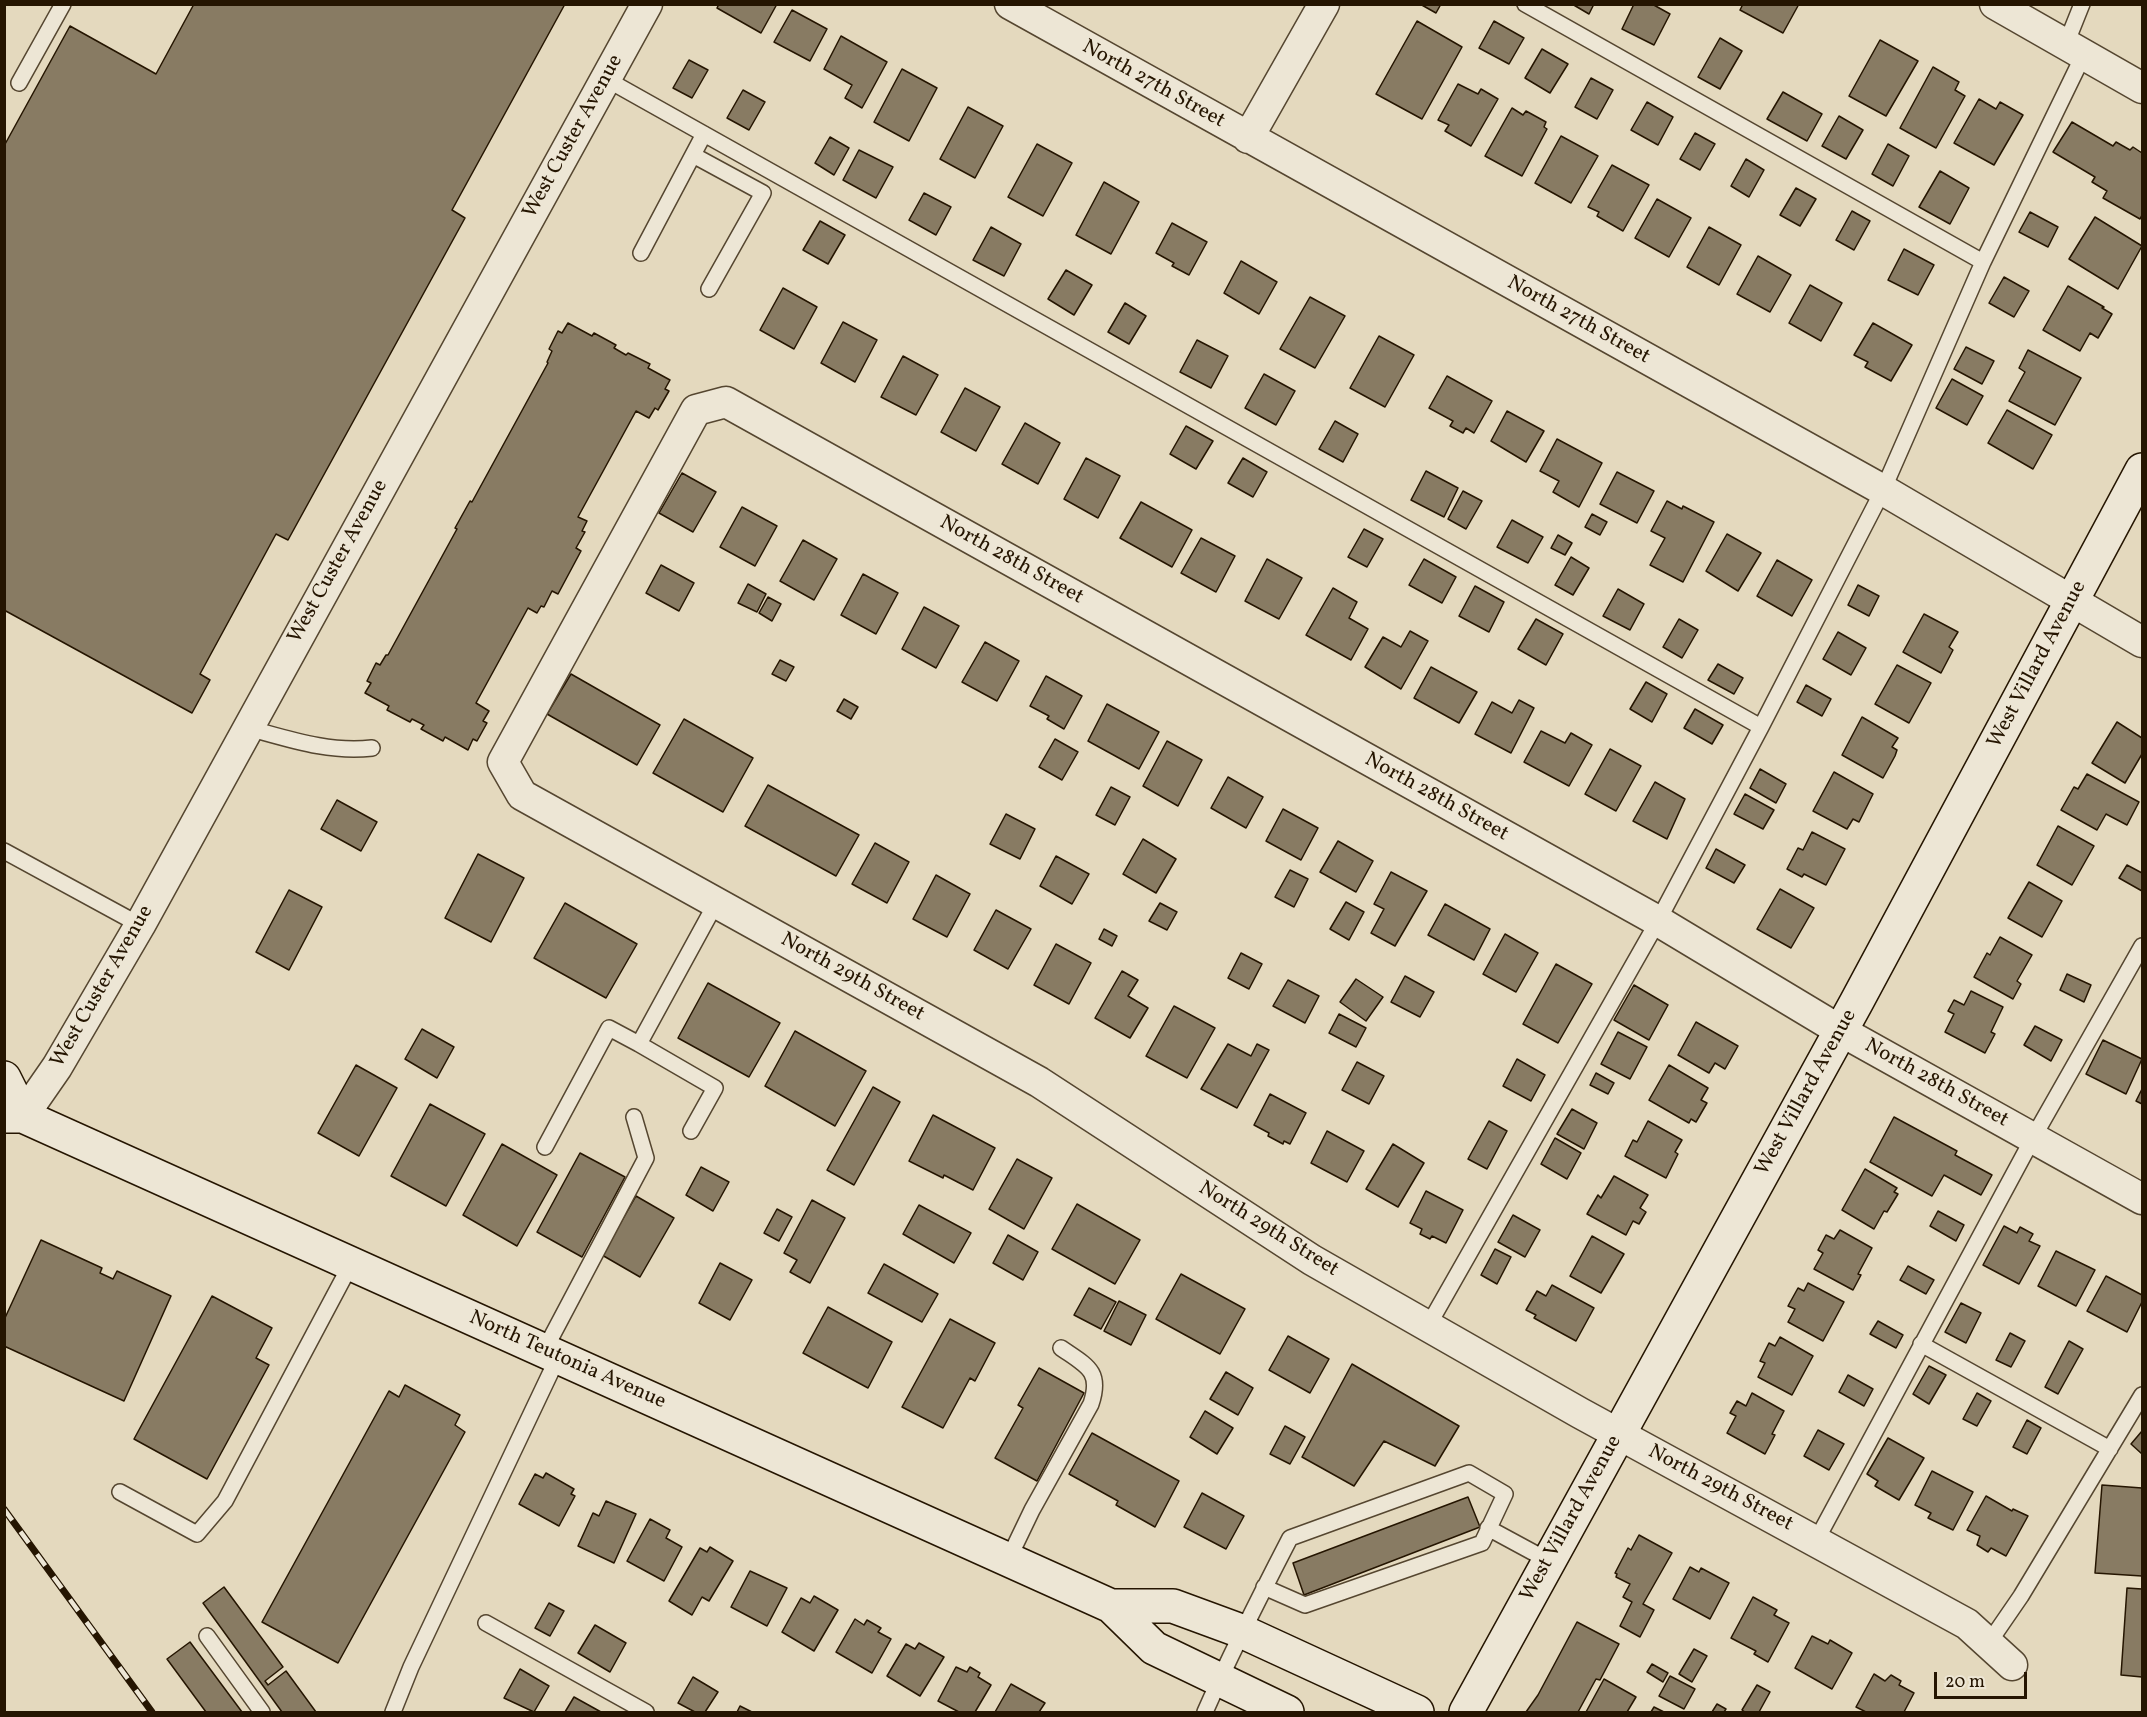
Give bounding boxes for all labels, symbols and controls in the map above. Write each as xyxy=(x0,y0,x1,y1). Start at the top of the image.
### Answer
street label: North 27th Street xyxy=(1077,35,1229,135)
street label: West Custer Avenue xyxy=(519,51,629,223)
street label: North 27th Street xyxy=(1502,271,1654,371)
street label: West Custer Avenue xyxy=(284,476,394,648)
street label: North 28th Street xyxy=(935,511,1087,611)
street label: West Villard Avenue xyxy=(1983,577,2093,753)
street label: North 28th Street xyxy=(1360,748,1512,848)
street label: West Custer Avenue xyxy=(46,901,160,1073)
street label: North 29th Street xyxy=(776,928,928,1028)
street label: West Villard Avenue xyxy=(1751,1005,1863,1181)
street label: North 28th Street xyxy=(1860,1034,2012,1134)
street label: North 29th Street xyxy=(1193,1177,1343,1283)
street label: North Teutonia Avenue xyxy=(465,1306,669,1416)
street label: West Villard Avenue xyxy=(1516,1431,1628,1607)
street label: North 29th Street xyxy=(1643,1440,1797,1538)
scale bar xyxy=(1937,1660,2030,1698)
text: 20 m xyxy=(1945,1670,1985,1695)

